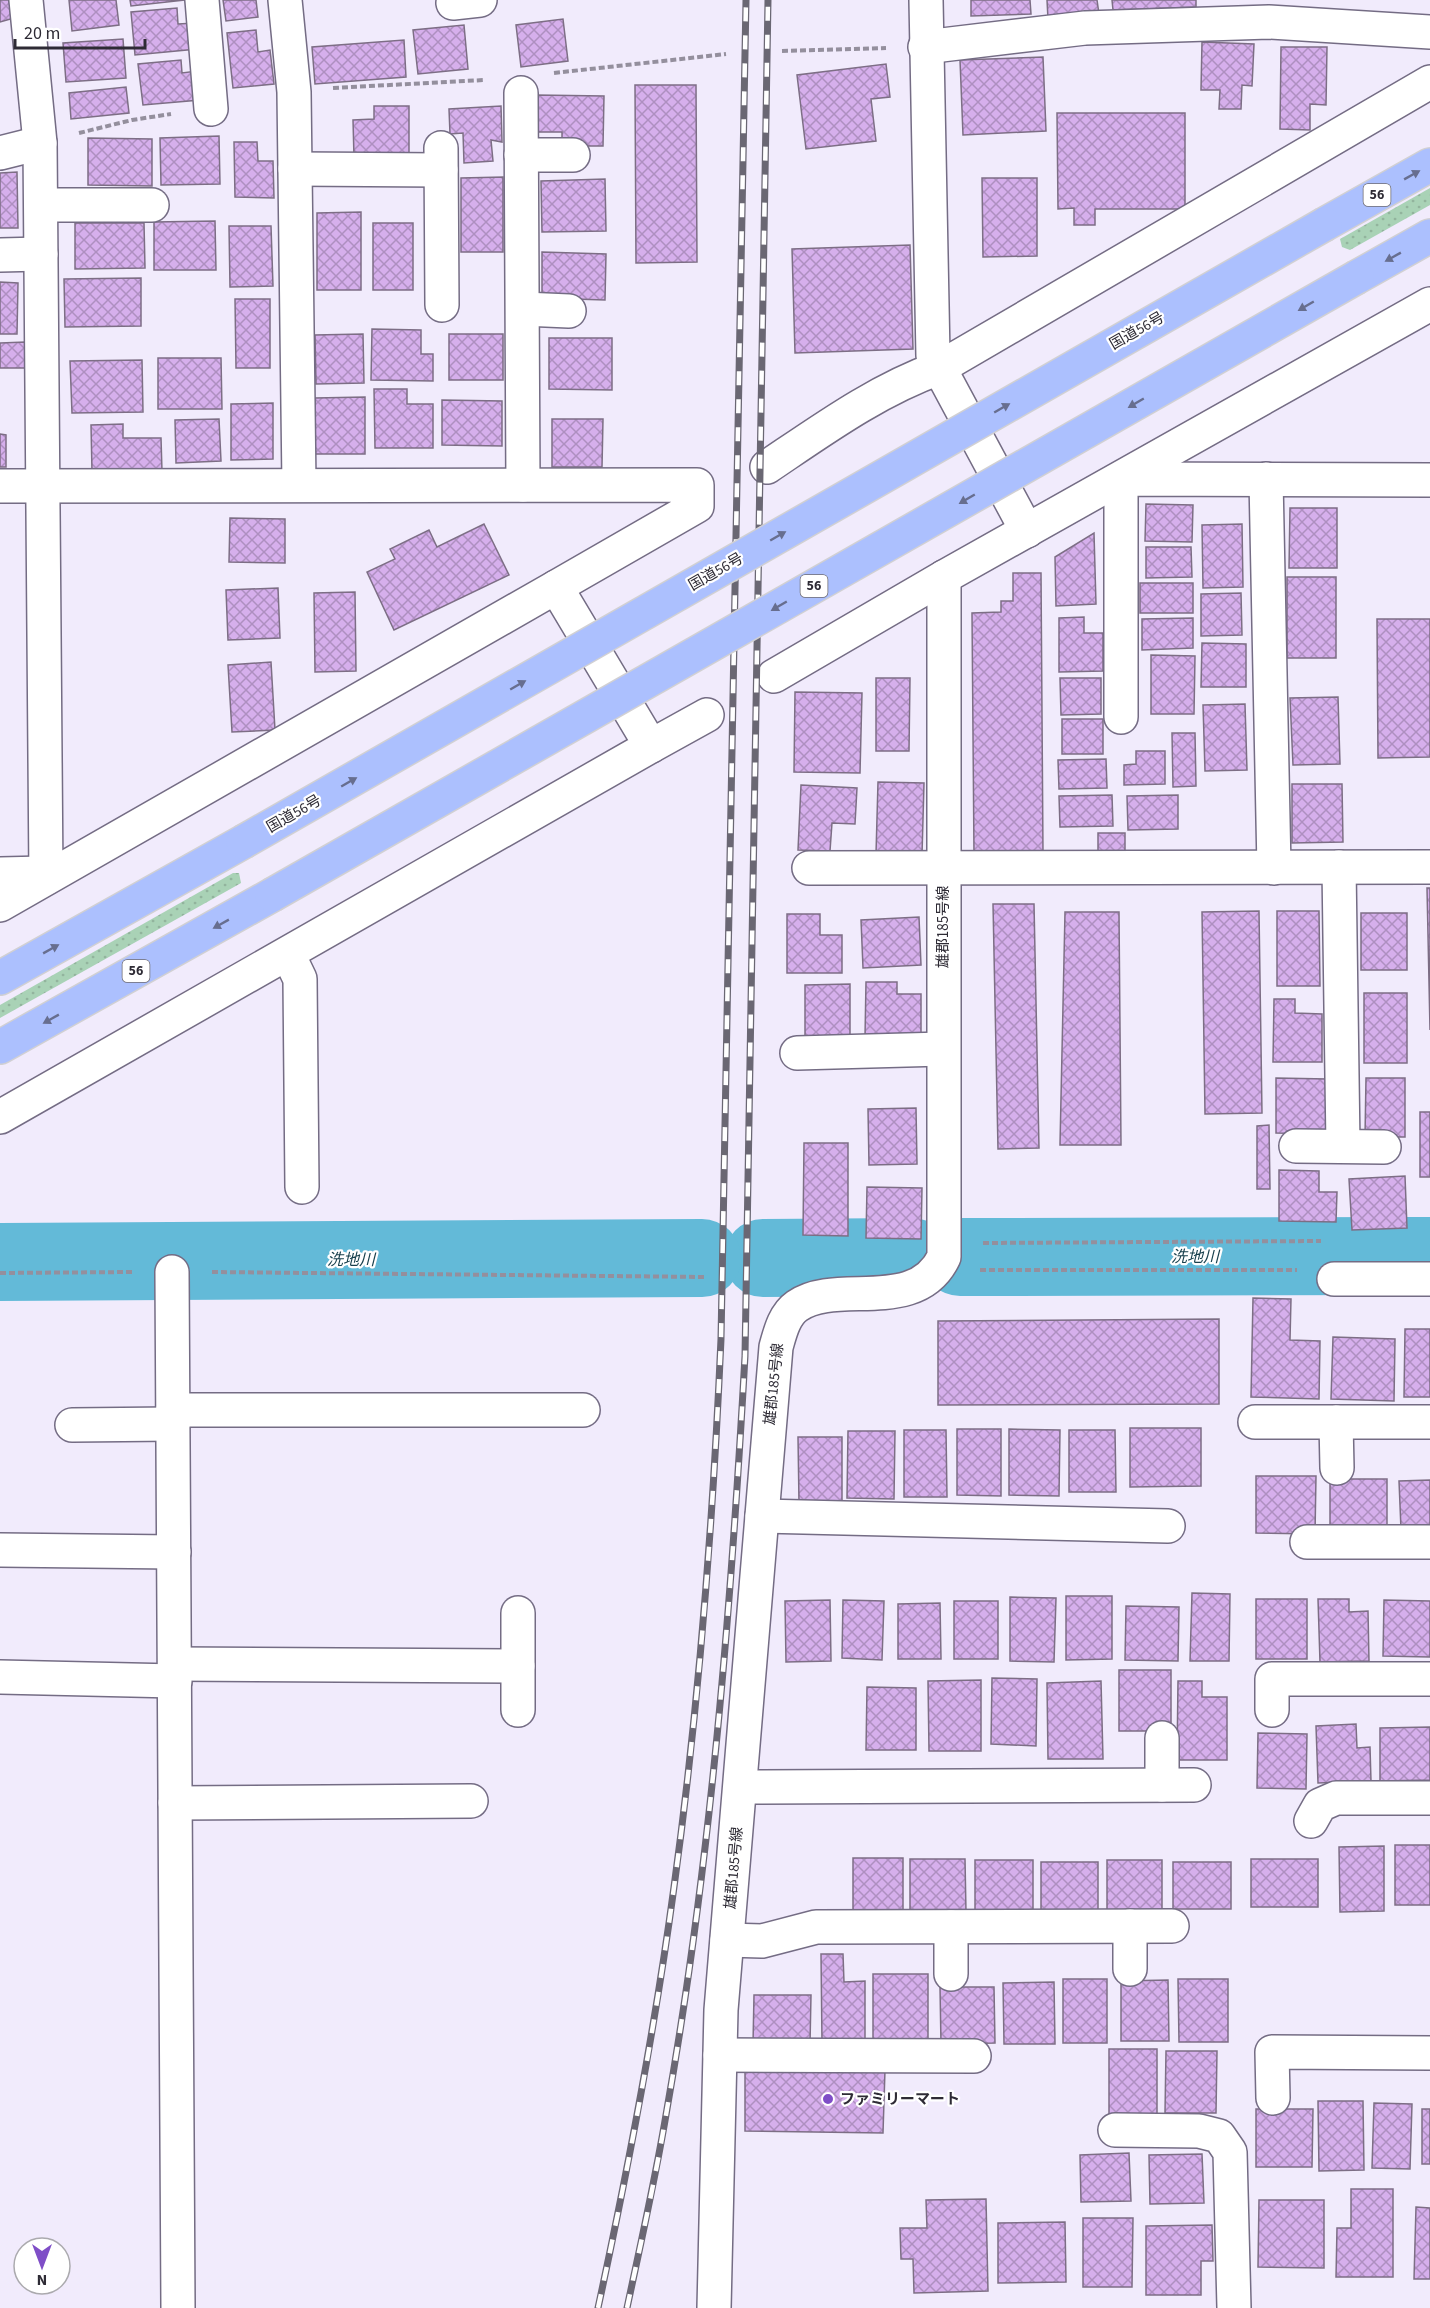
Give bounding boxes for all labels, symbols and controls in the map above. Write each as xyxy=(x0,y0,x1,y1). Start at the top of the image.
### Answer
scale bar xyxy=(15,12,146,50)
text: 20 m xyxy=(24,21,60,46)
one-way arrow xyxy=(1404,170,1421,180)
road number: 56 xyxy=(1364,184,1390,206)
one-way arrow xyxy=(1384,252,1401,262)
one-way arrow xyxy=(1298,301,1314,312)
street label: 国道56号 xyxy=(1106,307,1168,355)
one-way arrow xyxy=(1127,398,1144,408)
one-way arrow xyxy=(994,404,1011,414)
one-way arrow xyxy=(959,494,975,505)
one-way arrow xyxy=(770,532,787,542)
street label: 国道56号 xyxy=(685,548,747,596)
road number: 56 xyxy=(800,575,828,597)
one-way arrow xyxy=(770,601,787,611)
one-way arrow xyxy=(510,680,526,691)
one-way arrow xyxy=(341,777,358,787)
street label: 国道56号 xyxy=(263,790,325,838)
street label: 雄郡185号線 xyxy=(933,886,954,968)
one-way arrow xyxy=(213,918,229,929)
one-way arrow xyxy=(43,944,59,955)
road number: 56 xyxy=(122,960,150,982)
one-way arrow xyxy=(43,1013,59,1024)
water label: 洗地川 xyxy=(1171,1246,1221,1268)
water label: 洗地川 xyxy=(327,1249,377,1271)
street label: 雄郡185号線 xyxy=(759,1342,789,1426)
street label: 雄郡185号線 xyxy=(720,1826,748,1910)
place label: ファミリーマート xyxy=(840,2089,960,2110)
marker: ファミリーマート xyxy=(821,2092,835,2106)
north arrow xyxy=(12,2236,72,2296)
text: N xyxy=(37,2269,47,2291)

